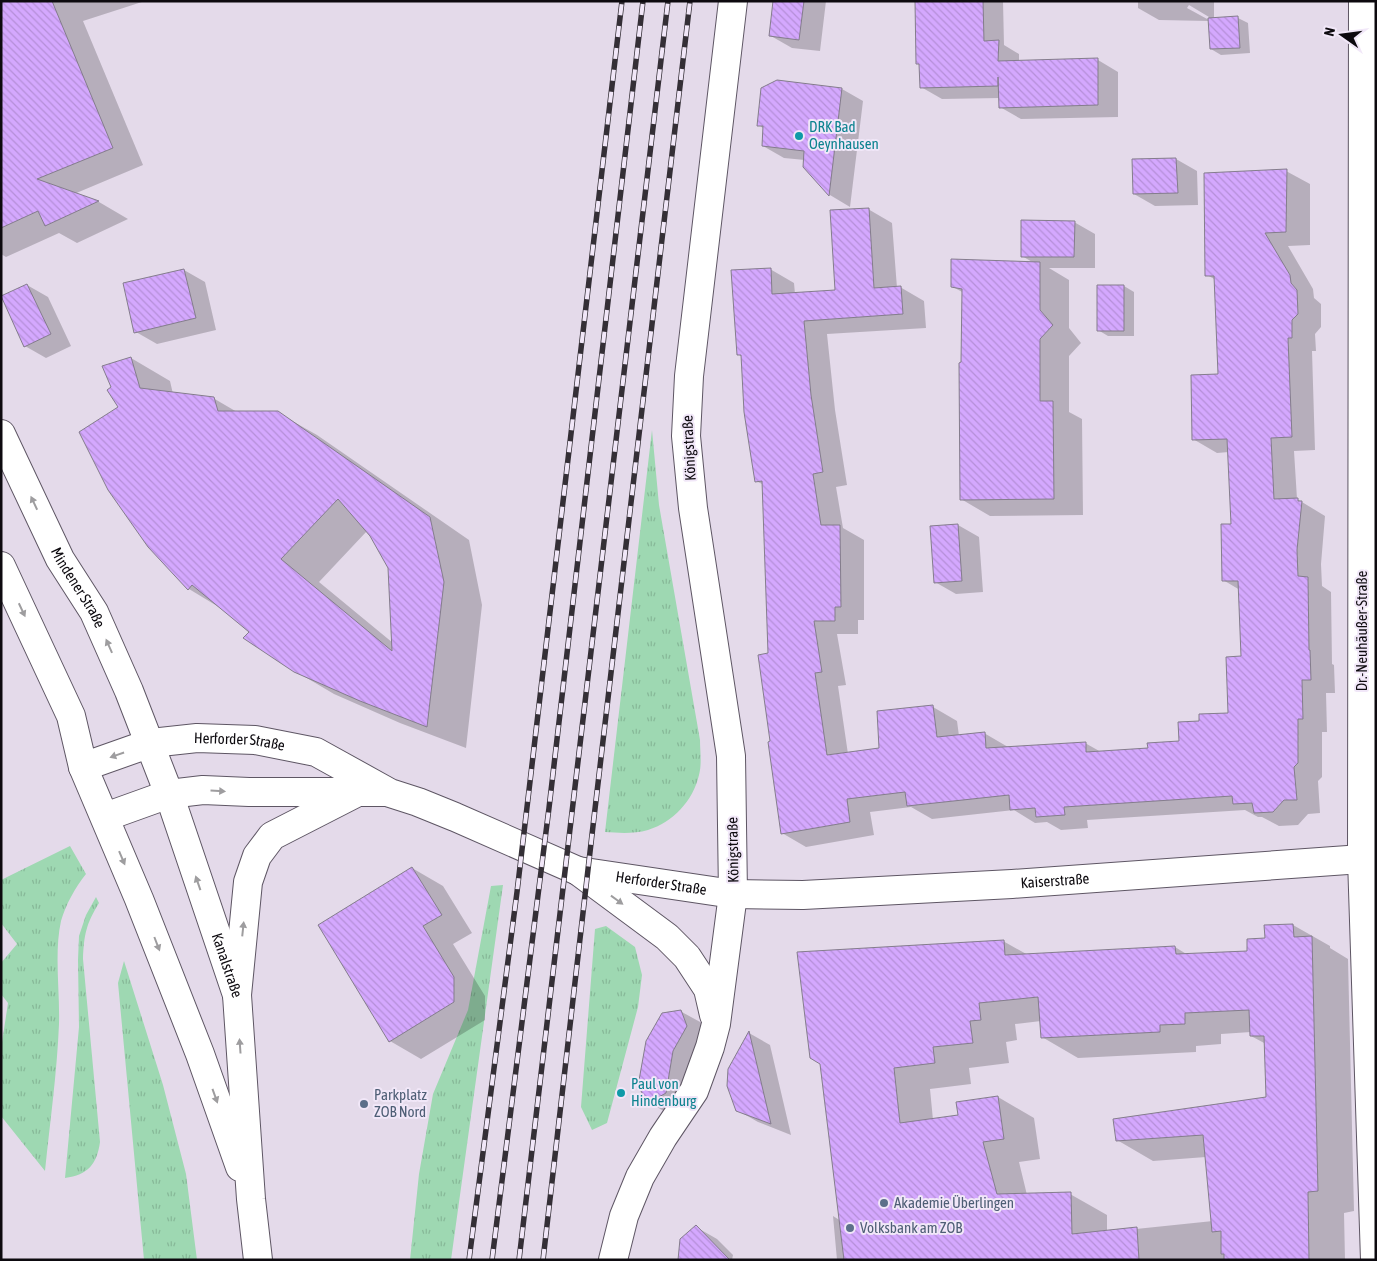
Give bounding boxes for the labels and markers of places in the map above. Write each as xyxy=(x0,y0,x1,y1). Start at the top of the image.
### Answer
place label: DRK Bad Oeynhausen xyxy=(809,118,879,152)
marker: DRK Bad Oeynhausen xyxy=(793,130,805,142)
place label: Paul von Hindenburg xyxy=(631,1075,697,1109)
place label: Parkplatz ZOB Nord xyxy=(374,1086,427,1120)
marker: Paul von Hindenburg xyxy=(615,1087,627,1099)
marker: Parkplatz ZOB Nord xyxy=(358,1098,370,1110)
place label: Akademie Überlingen xyxy=(894,1194,1014,1211)
marker: Akademie Überlingen xyxy=(878,1197,890,1209)
place label: Volksbank am ZOB xyxy=(860,1219,962,1236)
marker: Volksbank am ZOB xyxy=(844,1222,856,1234)

